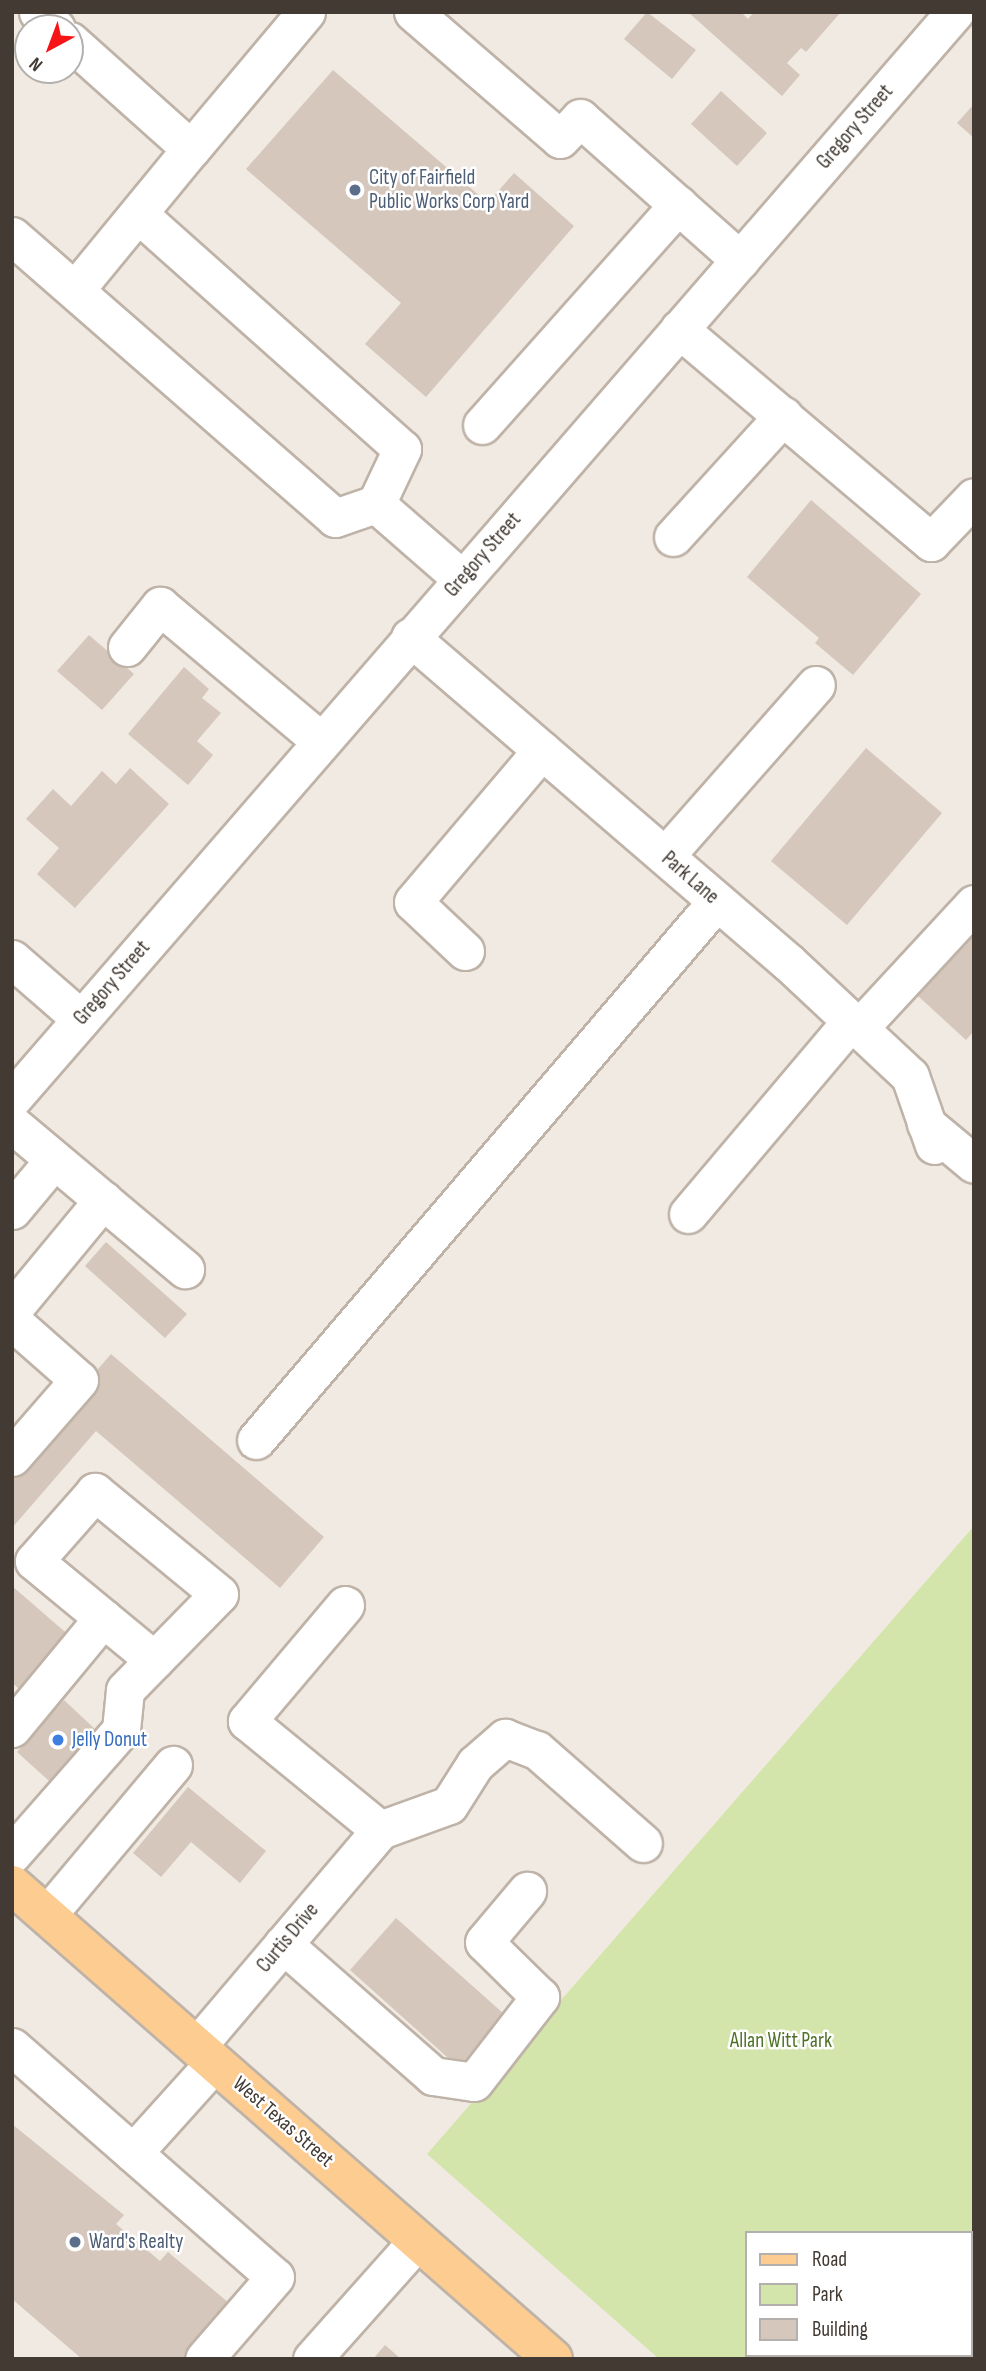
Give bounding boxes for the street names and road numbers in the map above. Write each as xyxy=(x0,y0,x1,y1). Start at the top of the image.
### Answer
street label: Gregory Street xyxy=(812,80,898,174)
street label: Gregory Street xyxy=(440,508,526,602)
street label: Park Lane xyxy=(656,846,724,910)
street label: Gregory Street xyxy=(69,936,155,1030)
street label: Curtis Drive xyxy=(252,1898,324,1978)
street label: West Texas Street xyxy=(227,2071,339,2173)

